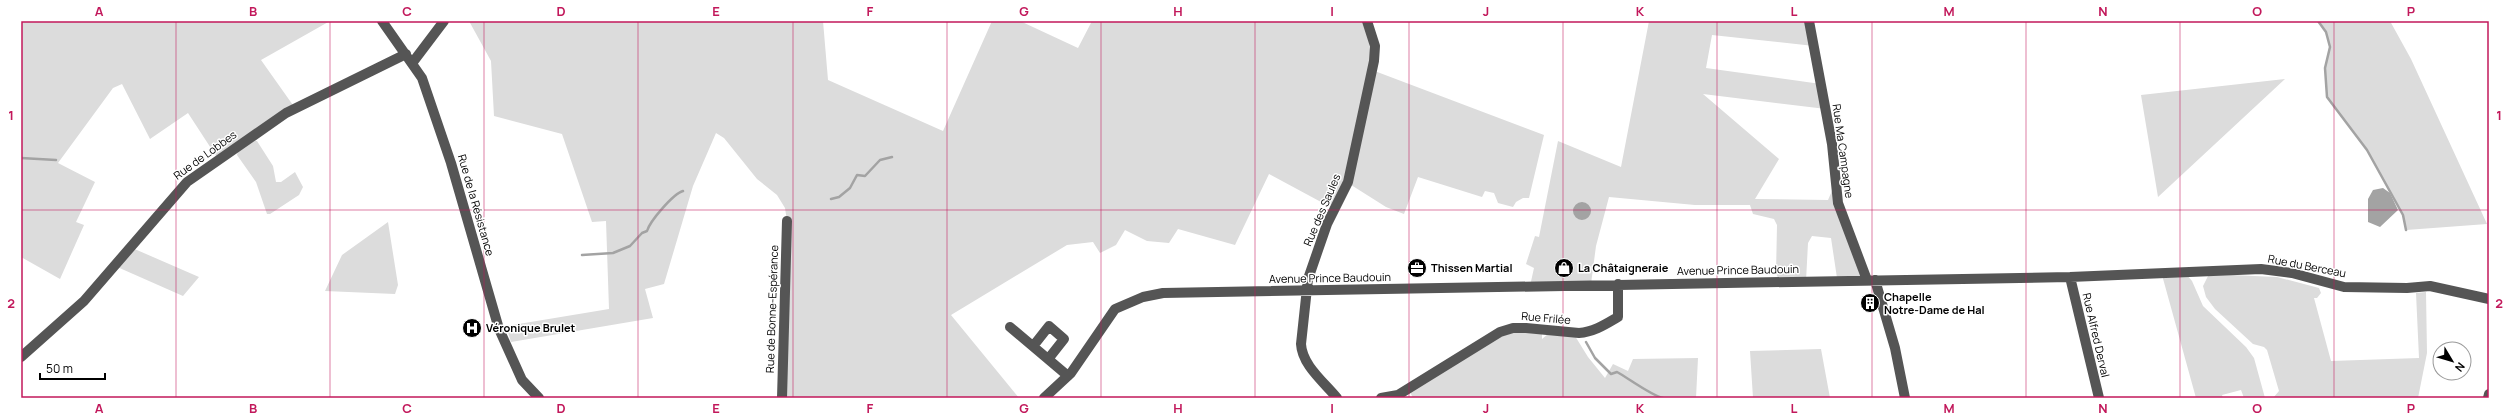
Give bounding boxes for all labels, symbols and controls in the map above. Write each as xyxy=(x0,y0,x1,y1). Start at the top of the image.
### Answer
text: A xyxy=(95,2,104,20)
text: B xyxy=(249,2,257,20)
text: C xyxy=(402,2,412,20)
text: D xyxy=(556,2,566,20)
text: E xyxy=(712,2,720,20)
text: F xyxy=(867,2,874,20)
text: G xyxy=(1019,2,1029,20)
text: H xyxy=(1173,2,1183,20)
text: I xyxy=(1330,2,1334,20)
text: J xyxy=(1483,2,1489,20)
text: K xyxy=(1636,2,1645,20)
text: L xyxy=(1791,2,1798,20)
text: M xyxy=(1943,2,1955,20)
text: N xyxy=(2098,2,2108,20)
text: O xyxy=(2252,2,2262,20)
text: P xyxy=(2407,2,2415,20)
street label: Rue Ma Campagne xyxy=(1829,103,1858,200)
text: 1 xyxy=(8,106,14,124)
text: 1 xyxy=(2496,106,2502,124)
street label: Rue de Lobbes xyxy=(170,126,239,183)
street label: Rue de la Résistance xyxy=(455,152,498,258)
street label: Rue des Saules xyxy=(1300,171,1344,248)
street label: Rue de Bonne-Espérance xyxy=(762,244,781,373)
street label: Rue du Berceau xyxy=(2267,251,2347,280)
office icon: Thissen Martial xyxy=(1406,257,1428,279)
shop icon: La Châtaigneraie xyxy=(1553,257,1575,279)
place label: Thissen Martial xyxy=(1431,260,1513,275)
place label: La Châtaigneraie xyxy=(1578,260,1669,275)
street label: Avenue Prince Baudouin xyxy=(1677,261,1799,278)
street label: Avenue Prince Baudouin xyxy=(1269,269,1391,286)
place label: Chapelle Notre-Dame de Hal xyxy=(1884,289,1985,317)
street label: Rue Alfred Derval xyxy=(2079,291,2113,379)
building icon: Chapelle Notre-Dame de Hal xyxy=(1859,292,1881,314)
text: 2 xyxy=(7,294,15,312)
text: 2 xyxy=(2495,294,2503,312)
street label: Rue Frilée xyxy=(1521,308,1572,327)
hospital icon: Véronique Brulet xyxy=(461,317,483,339)
place label: Véronique Brulet xyxy=(486,320,576,335)
north arrow xyxy=(2432,341,2472,381)
scale bar xyxy=(40,355,105,381)
text: 50 m xyxy=(46,360,73,377)
text: N xyxy=(2452,360,2469,375)
text: A xyxy=(95,399,104,417)
text: B xyxy=(249,399,257,417)
text: C xyxy=(402,399,412,417)
text: D xyxy=(556,399,566,417)
text: E xyxy=(712,399,720,417)
text: F xyxy=(867,399,874,417)
text: G xyxy=(1019,399,1029,417)
text: H xyxy=(1173,399,1183,417)
text: I xyxy=(1330,399,1334,417)
text: J xyxy=(1483,399,1489,417)
text: K xyxy=(1636,399,1645,417)
text: L xyxy=(1791,399,1798,417)
text: M xyxy=(1943,399,1955,417)
text: N xyxy=(2098,399,2108,417)
text: O xyxy=(2252,399,2262,417)
text: P xyxy=(2407,399,2415,417)

